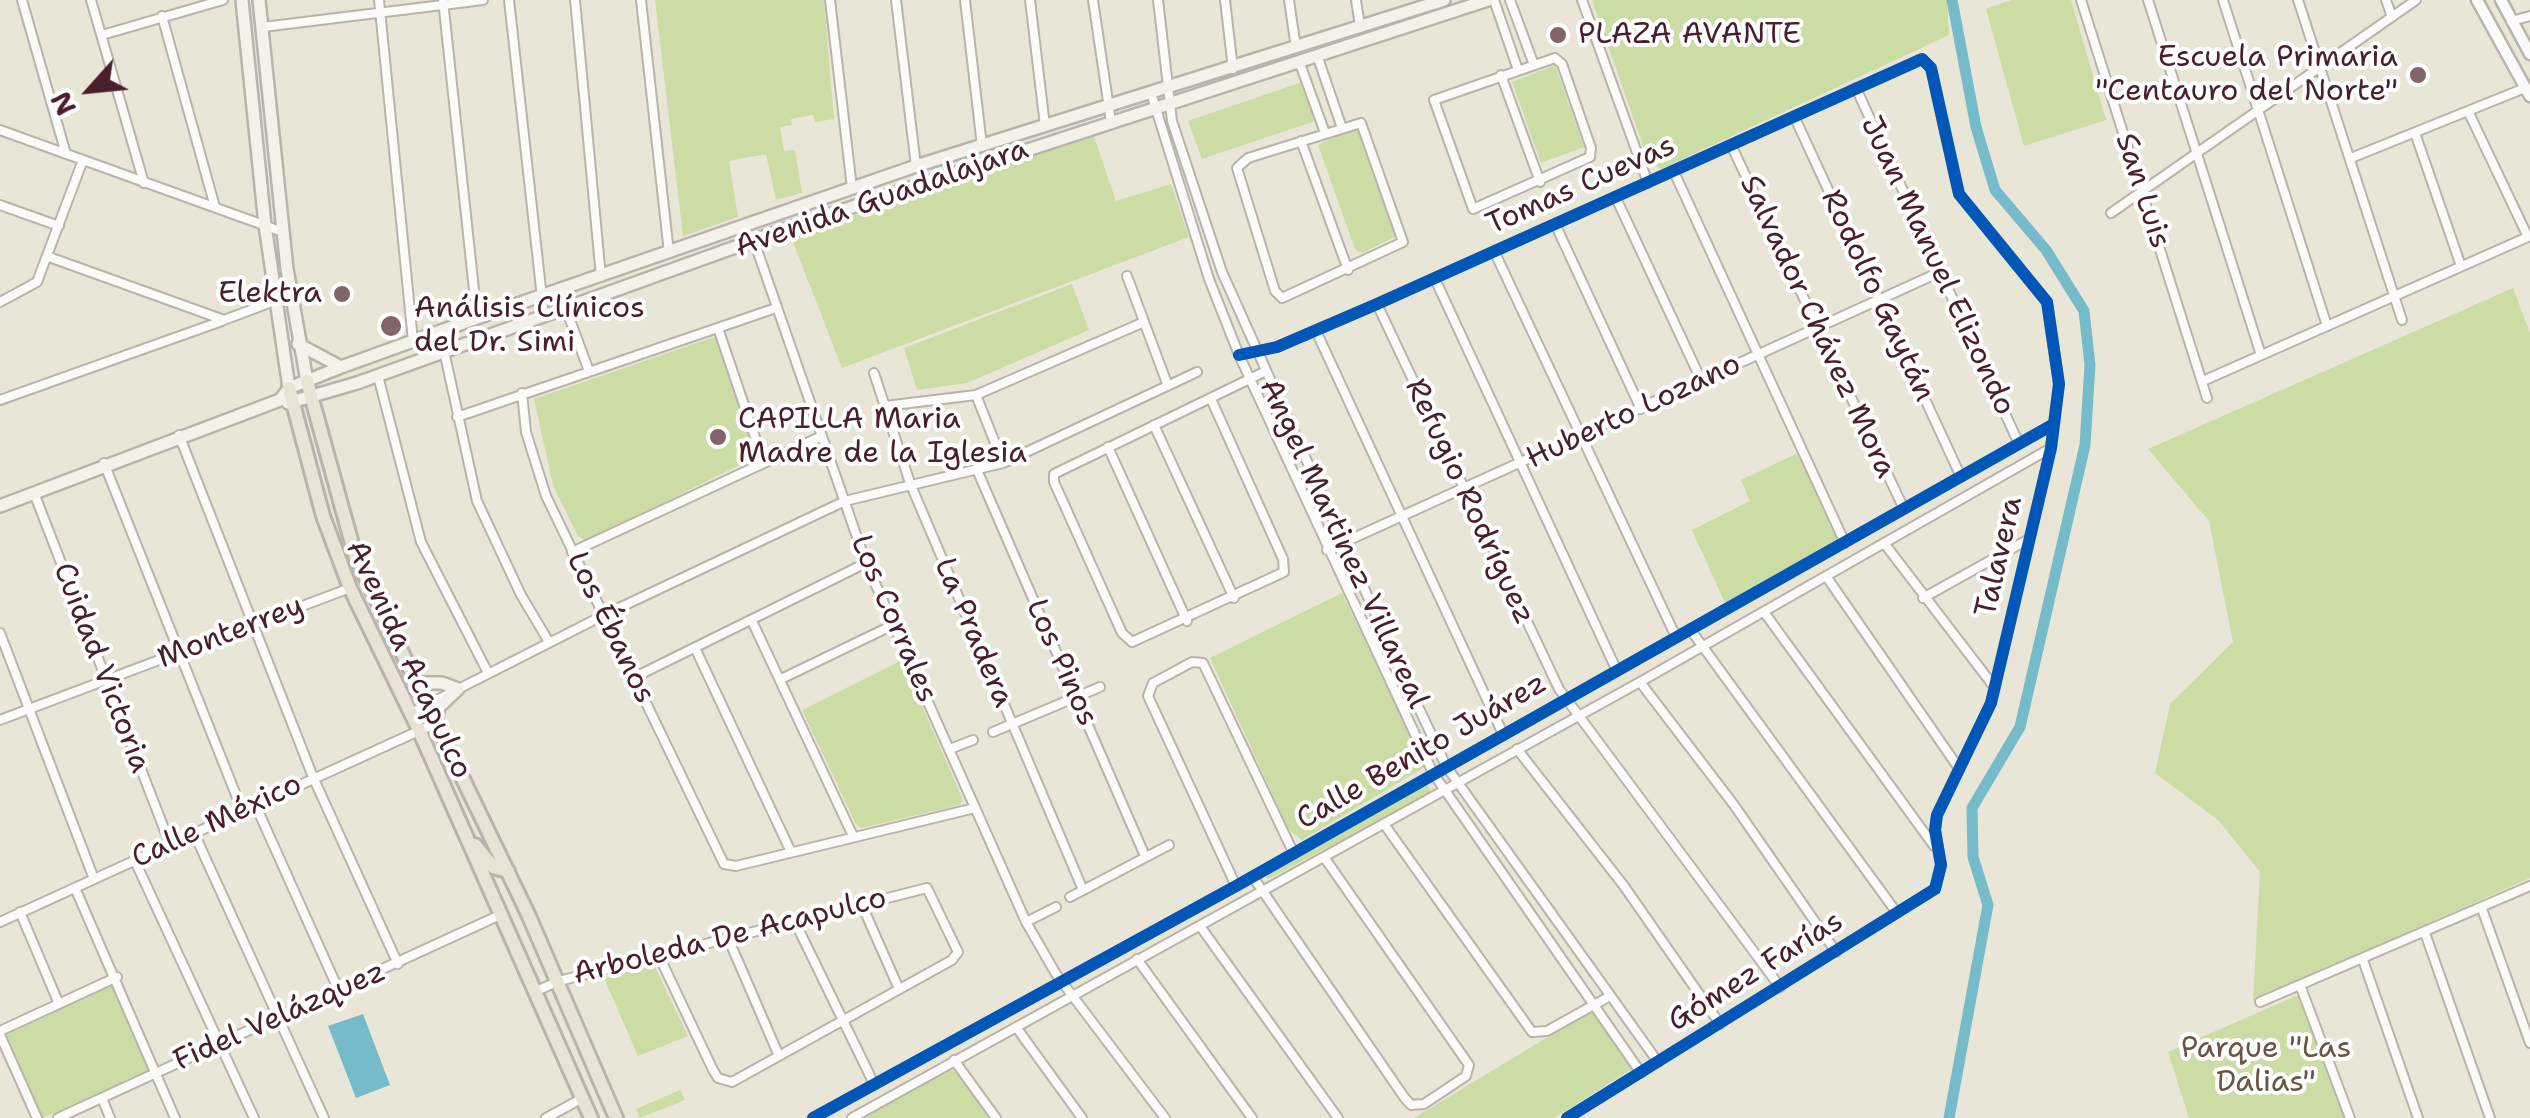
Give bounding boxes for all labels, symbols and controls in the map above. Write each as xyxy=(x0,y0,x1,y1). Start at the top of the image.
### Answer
place label: PLAZA AVANTE xyxy=(1578,17,1801,53)
marker: PLAZA AVANTE xyxy=(1547,24,1569,46)
north arrow xyxy=(40,40,140,140)
place label: Escuela Primaria "Centauro del Norte" xyxy=(2095,40,2398,110)
marker: Escuela Primaria "Centauro del Norte" xyxy=(2407,64,2429,86)
text: N xyxy=(41,85,85,122)
street label: Juan Manuel Elizondo xyxy=(1852,111,2022,421)
street label: Tomas Cuevas xyxy=(1481,128,1681,244)
street label: San Luis xyxy=(2107,129,2177,253)
street label: Avenida Guadalajara xyxy=(731,132,1033,266)
street label: Salvador Chávez Mora xyxy=(1731,170,1903,484)
street label: Rodolfo Gaytán xyxy=(1812,185,1942,407)
place label: Elektra xyxy=(218,276,322,312)
marker: Elektra xyxy=(331,283,353,305)
place label: Análisis Clínicos del Dr. Simi xyxy=(414,291,645,362)
marker: Análisis Clínicos del Dr. Simi xyxy=(378,313,404,339)
street label: Huberto Lozano xyxy=(1521,347,1747,477)
street label: Angel Martinez Villareal xyxy=(1251,374,1435,714)
street label: Refugio Rodríguez xyxy=(1396,374,1542,630)
place label: CAPILLA Maria Madre de la Iglesia xyxy=(738,402,1027,472)
marker: CAPILLA Maria Madre de la Iglesia xyxy=(707,426,729,448)
street label: Talavera xyxy=(1969,493,2031,621)
street label: Los Corrales xyxy=(842,530,944,708)
street label: Avenida Acapulco xyxy=(337,535,479,785)
street label: Los Ébanos xyxy=(558,546,662,710)
street label: La Pradera xyxy=(925,553,1021,713)
street label: Cuidad Victoria xyxy=(44,558,158,778)
street label: Monterrey xyxy=(153,589,309,677)
street label: Los Pinos xyxy=(1017,594,1105,732)
street label: Calle Benito Juárez xyxy=(1291,666,1553,838)
street label: Calle México xyxy=(126,767,308,877)
street label: Arboleda De Acapulco xyxy=(570,881,890,993)
street label: Gómez Farías xyxy=(1662,904,1850,1040)
street label: Fidel Velázquez xyxy=(169,954,391,1080)
park label: Parque "Las Dalias" xyxy=(2181,1031,2351,1102)

